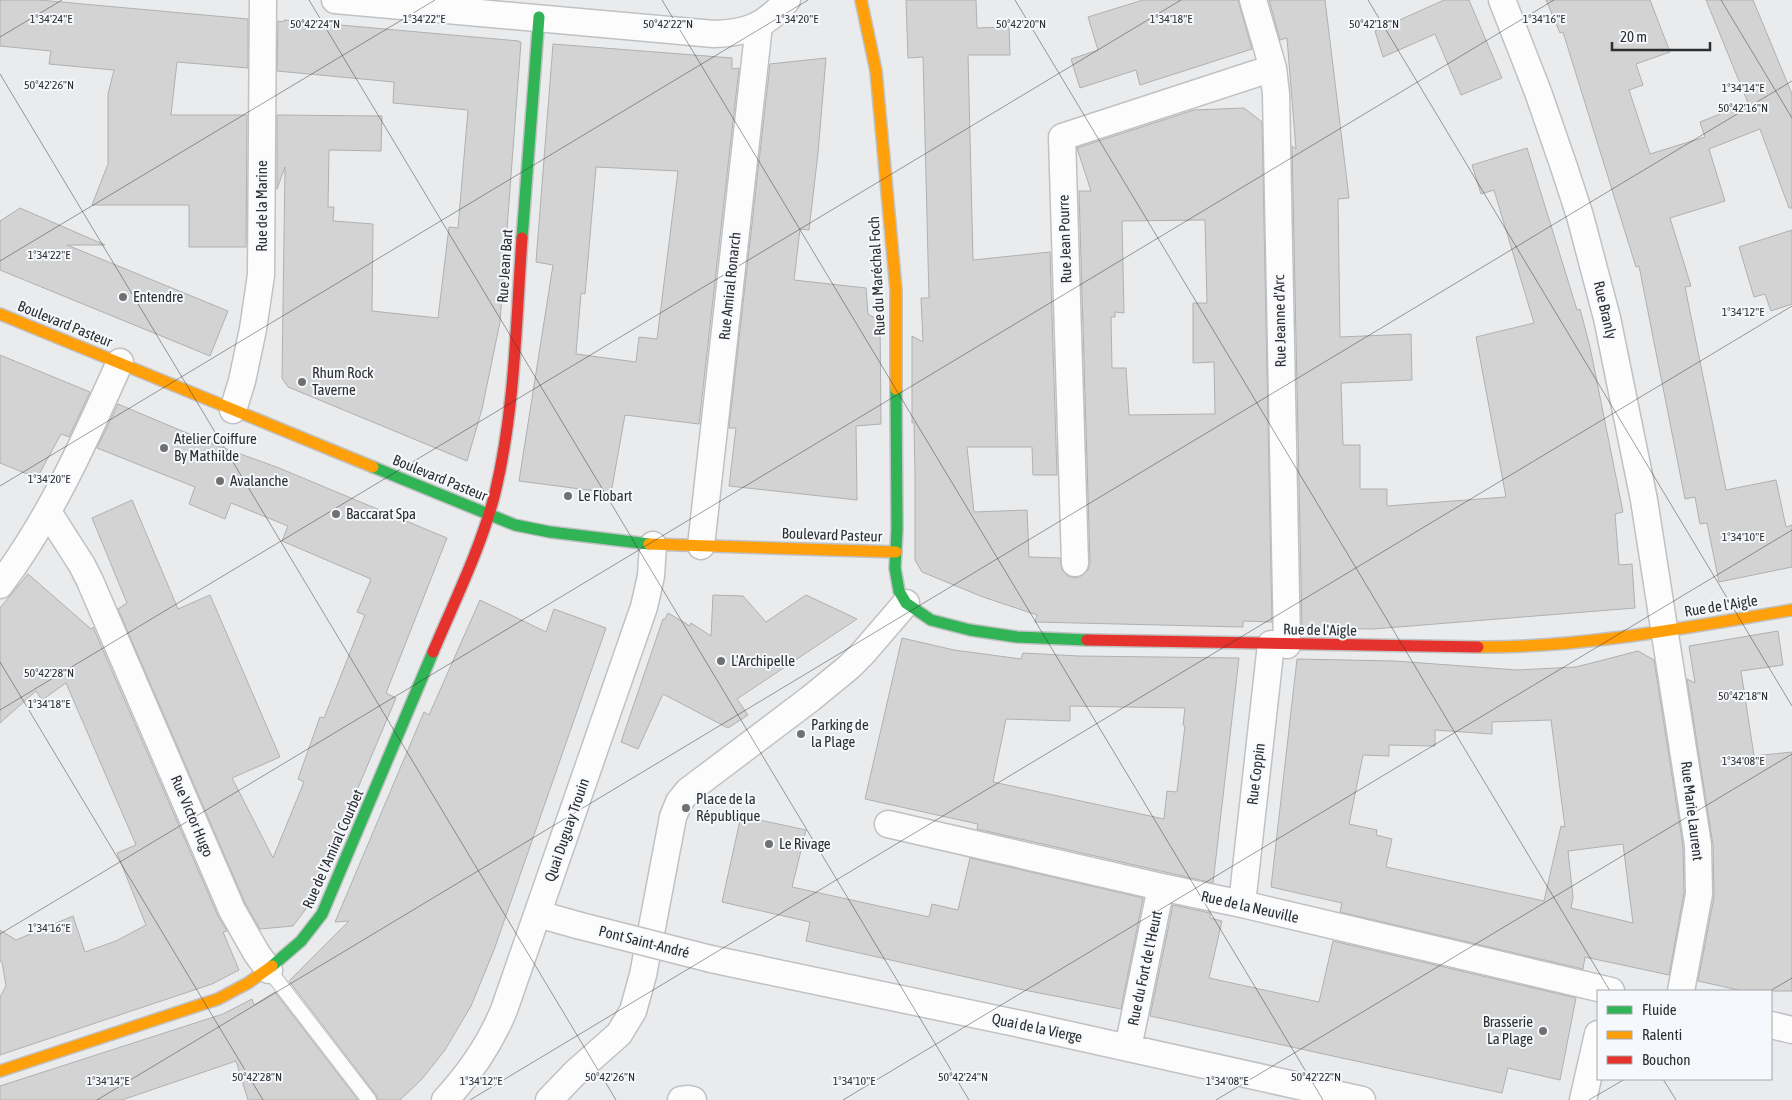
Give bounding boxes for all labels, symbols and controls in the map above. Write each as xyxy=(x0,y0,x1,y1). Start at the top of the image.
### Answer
text: 1°34'24"E xyxy=(30,12,72,26)
text: 1°34'22"E xyxy=(403,12,445,26)
text: 1°34'20"E xyxy=(776,12,818,26)
text: 1°34'18"E xyxy=(1150,12,1192,26)
text: 1°34'16"E xyxy=(1523,12,1565,26)
text: 50°42'24"N xyxy=(290,17,340,31)
text: 50°42'22"N xyxy=(643,17,693,31)
text: 50°42'20"N xyxy=(996,17,1046,31)
text: 50°42'18"N xyxy=(1349,17,1399,31)
scale bar xyxy=(1612,20,1710,52)
text: 20 m xyxy=(1620,28,1647,45)
text: 50°42'26"N xyxy=(24,78,74,92)
text: 1°34'14"E xyxy=(1722,81,1764,95)
text: 50°42'16"N xyxy=(1718,101,1768,115)
street label: Rue de la Marine xyxy=(253,160,270,252)
street label: Rue Jean Pourre xyxy=(1054,194,1075,284)
street label: Rue du Maréchal Foch xyxy=(865,216,888,336)
street label: Rue Jean Bart xyxy=(493,228,516,304)
street label: Rue Amiral Ronarch xyxy=(715,231,744,341)
text: 1°34'22"E xyxy=(28,248,70,262)
street label: Rue Jeanne d'Arc xyxy=(1270,274,1289,367)
street label: Rue Branly xyxy=(1591,279,1620,341)
place label: Entendre xyxy=(133,288,183,305)
marker: Entendre xyxy=(117,291,129,303)
street label: Boulevard Pasteur xyxy=(15,297,115,350)
text: 1°34'12"E xyxy=(1722,305,1764,319)
place label: Rhum Rock Taverne xyxy=(312,364,374,398)
marker: Rhum Rock Taverne xyxy=(296,376,308,388)
place label: Atelier Coiffure By Mathilde xyxy=(174,430,257,464)
marker: Atelier Coiffure By Mathilde xyxy=(158,442,170,454)
street label: Boulevard Pasteur xyxy=(390,451,490,504)
text: 1°34'20"E xyxy=(28,472,70,486)
place label: Avalanche xyxy=(230,472,288,489)
marker: Avalanche xyxy=(214,475,226,487)
place label: Le Flobart xyxy=(578,487,632,504)
marker: Le Flobart xyxy=(562,490,574,502)
place label: Baccarat Spa xyxy=(346,505,416,522)
marker: Baccarat Spa xyxy=(330,508,342,520)
street label: Boulevard Pasteur xyxy=(782,524,883,545)
text: 1°34'10"E xyxy=(1722,530,1764,544)
street label: Rue de l'Aigle xyxy=(1683,591,1759,620)
street label: Rue de l'Aigle xyxy=(1283,620,1357,639)
place label: L'Archipelle xyxy=(731,652,795,669)
marker: L'Archipelle xyxy=(715,655,727,667)
text: 50°42'28"N xyxy=(24,666,74,680)
text: 50°42'18"N xyxy=(1718,689,1768,703)
text: 1°34'18"E xyxy=(28,697,70,711)
place label: Parking de la Plage xyxy=(811,716,869,750)
marker: Parking de la Plage xyxy=(795,728,807,740)
street label: Rue Coppin xyxy=(1243,742,1268,806)
text: 1°34'08"E xyxy=(1722,754,1764,768)
street label: Rue Marie Laurent xyxy=(1678,760,1707,862)
street label: Rue Victor Hugo xyxy=(168,773,217,859)
street label: Quai Duguay Trouin xyxy=(541,776,592,884)
street label: Rue de l'Amiral Courbet xyxy=(299,787,366,911)
place label: Place de la République xyxy=(696,790,761,824)
marker: Place de la République xyxy=(680,802,692,814)
place label: Le Rivage xyxy=(779,835,831,852)
marker: Le Rivage xyxy=(763,838,775,850)
street label: Rue de la Neuville xyxy=(1200,887,1301,926)
street label: Rue du Fort de l'Heurt xyxy=(1124,909,1165,1027)
text: 1°34'16"E xyxy=(28,921,70,935)
street label: Pont Saint-André xyxy=(597,922,691,961)
legend xyxy=(1597,990,1772,1080)
text: Fluide xyxy=(1642,1001,1677,1018)
street label: Quai de la Vierge xyxy=(990,1010,1084,1045)
place label: Brasserie La Plage xyxy=(1483,1013,1533,1047)
marker: Brasserie La Plage xyxy=(1537,1025,1549,1037)
text: Ralenti xyxy=(1642,1026,1682,1043)
text: Bouchon xyxy=(1642,1051,1691,1068)
text: 50°42'28"N xyxy=(232,1070,282,1084)
text: 50°42'26"N xyxy=(585,1070,635,1084)
text: 50°42'24"N xyxy=(938,1070,988,1084)
text: 50°42'22"N xyxy=(1291,1070,1341,1084)
text: 1°34'14"E xyxy=(87,1074,129,1088)
text: 1°34'12"E xyxy=(460,1074,502,1088)
text: 1°34'10"E xyxy=(833,1074,875,1088)
text: 1°34'08"E xyxy=(1206,1074,1248,1088)

